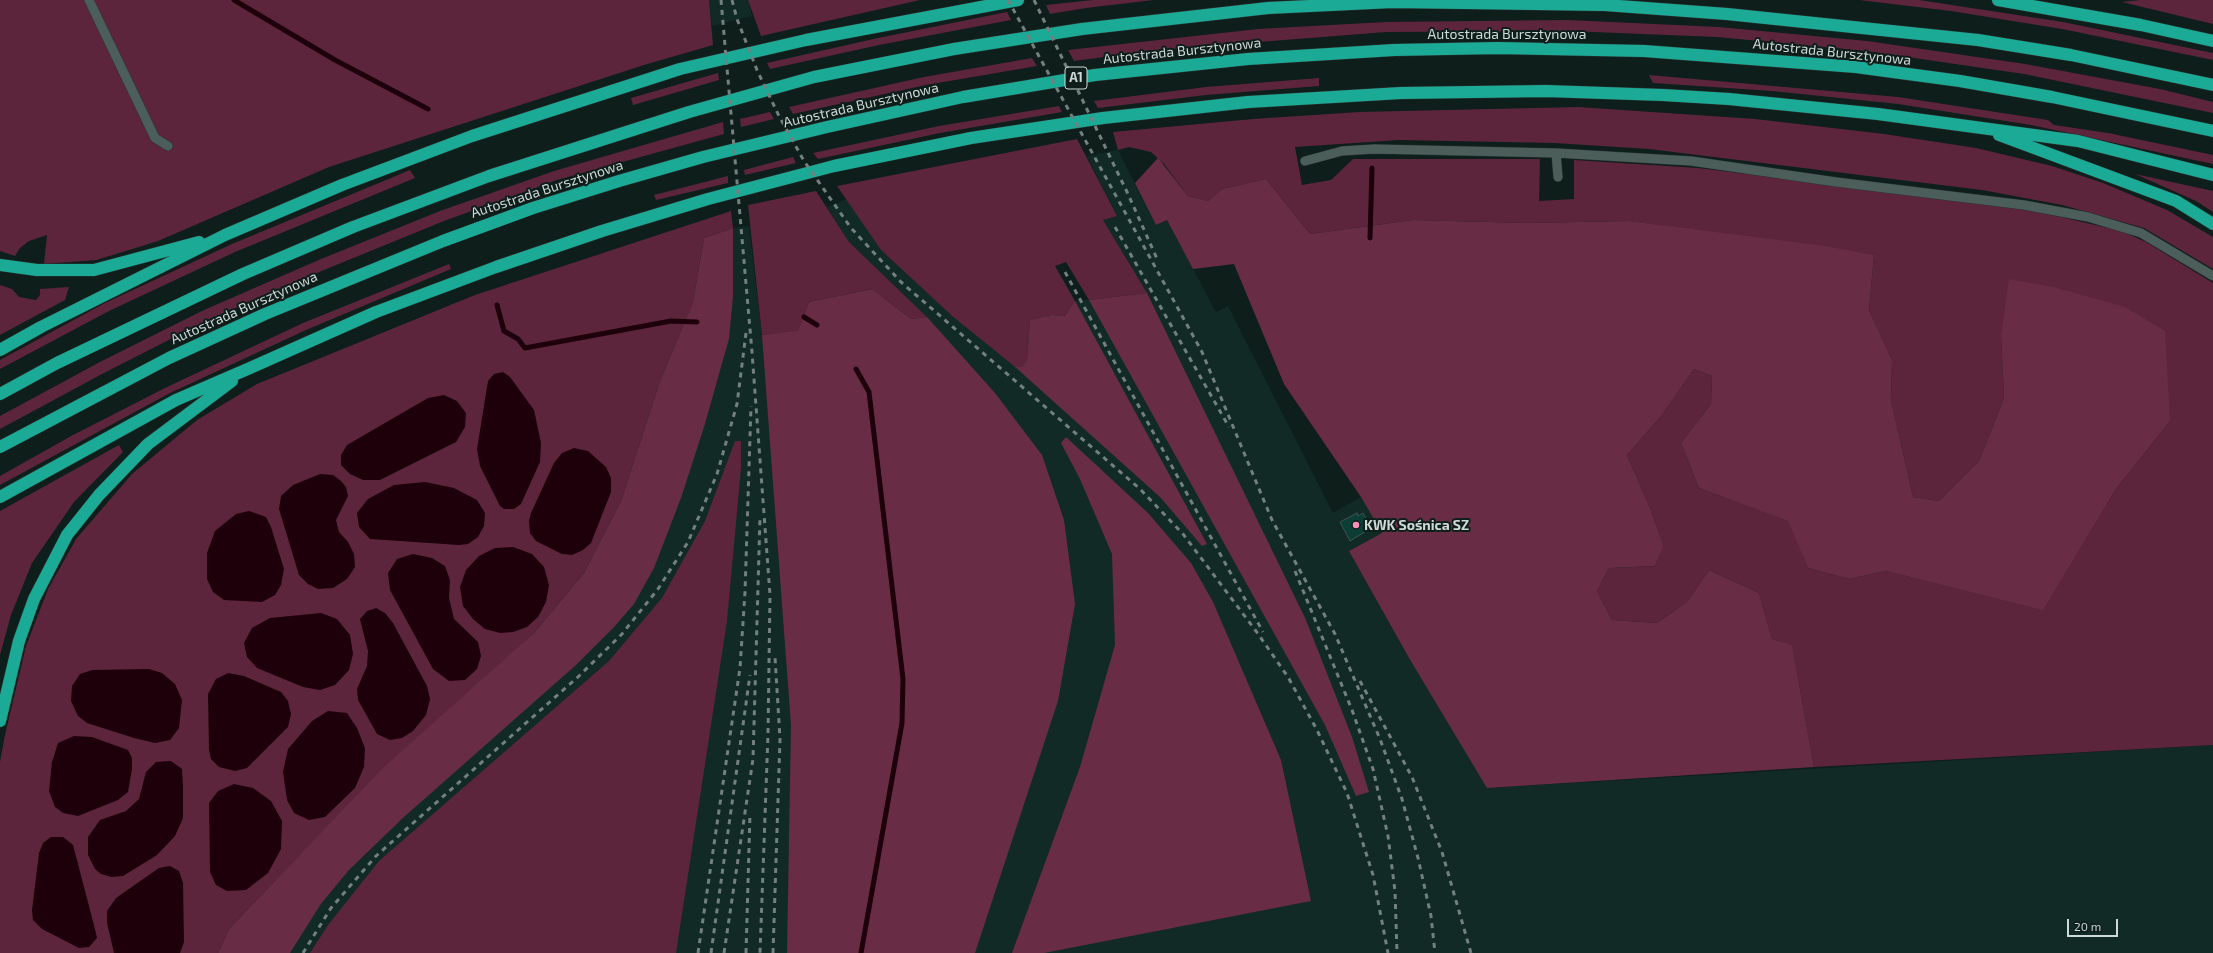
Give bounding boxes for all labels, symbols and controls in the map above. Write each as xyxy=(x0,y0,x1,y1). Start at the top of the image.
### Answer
street label: Autostrada Bursztynowa xyxy=(1427,26,1587,42)
street label: Autostrada Bursztynowa xyxy=(1102,34,1262,68)
street label: Autostrada Bursztynowa xyxy=(1752,35,1912,69)
road number: A1 xyxy=(1065,67,1087,89)
street label: Autostrada Bursztynowa xyxy=(782,79,940,131)
street label: Autostrada Bursztynowa xyxy=(469,156,625,222)
street label: Autostrada Bursztynowa xyxy=(168,268,320,348)
place label: KWK Sośnica SZ xyxy=(1364,517,1469,533)
marker: KWK Sośnica SZ xyxy=(1351,520,1361,530)
scale bar xyxy=(2069,911,2120,937)
text: 20 m xyxy=(2074,919,2101,933)

